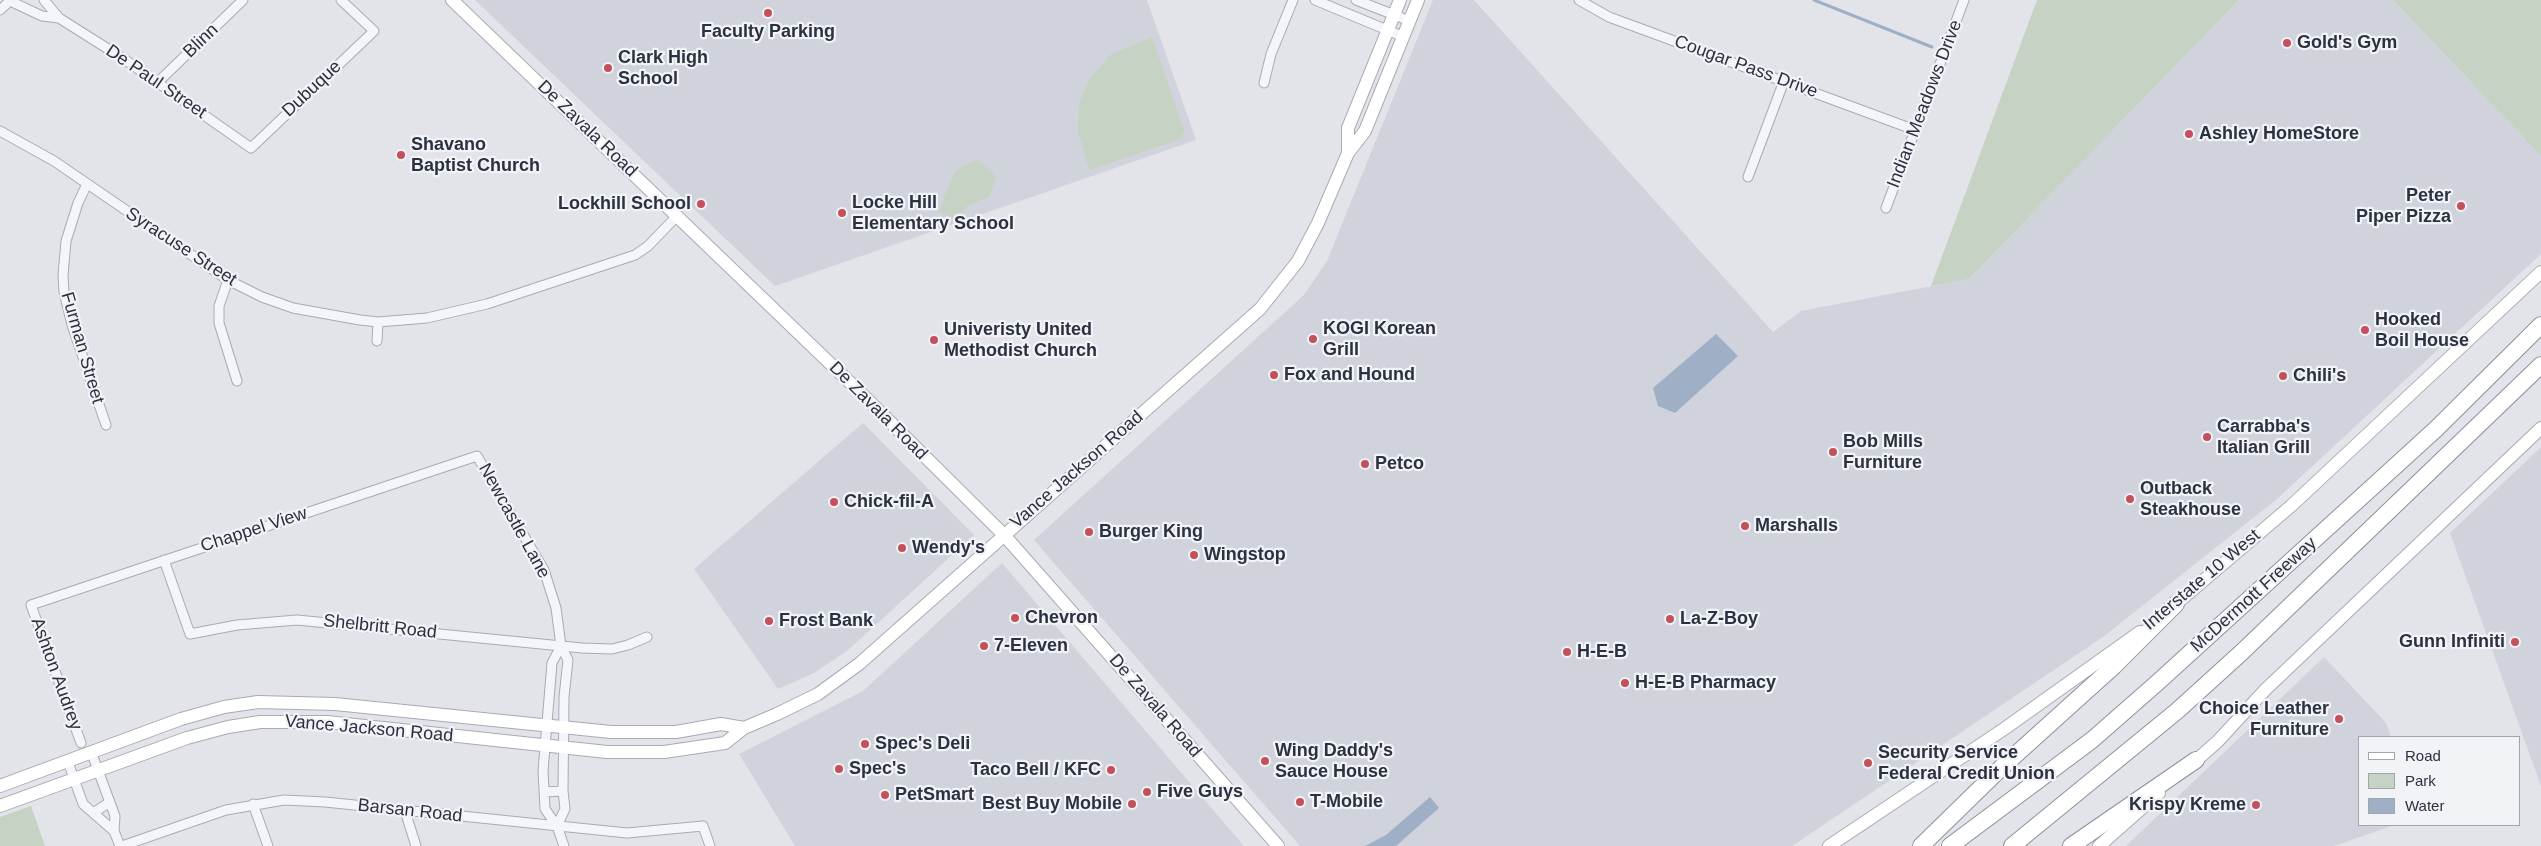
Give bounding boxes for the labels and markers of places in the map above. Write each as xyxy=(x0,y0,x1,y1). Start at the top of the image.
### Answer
marker: Faculty Parking xyxy=(762,7,774,19)
place label: Faculty Parking xyxy=(701,21,835,43)
place label: Gold's Gym xyxy=(2297,32,2397,54)
marker: Gold's Gym xyxy=(2281,37,2293,49)
place label: Clark High School xyxy=(618,47,708,90)
marker: Clark High School xyxy=(602,62,614,74)
place label: Ashley HomeStore xyxy=(2199,123,2359,145)
marker: Ashley HomeStore xyxy=(2183,128,2195,140)
place label: Shavano Baptist Church xyxy=(411,134,540,176)
marker: Shavano Baptist Church xyxy=(395,149,407,161)
place label: Peter Piper Pizza xyxy=(2356,185,2451,228)
place label: Locke Hill Elementary School xyxy=(852,192,1014,234)
place label: Lockhill School xyxy=(558,193,691,215)
marker: Lockhill School xyxy=(695,198,707,210)
marker: Peter Piper Pizza xyxy=(2455,200,2467,212)
marker: Locke Hill Elementary School xyxy=(836,207,848,219)
place label: Hooked Boil House xyxy=(2375,309,2469,352)
place label: KOGI Korean Grill xyxy=(1323,318,1436,360)
place label: Univeristy United Methodist Church xyxy=(944,319,1097,362)
marker: Hooked Boil House xyxy=(2359,324,2371,336)
marker: KOGI Korean Grill xyxy=(1307,333,1319,345)
marker: Univeristy United Methodist Church xyxy=(928,334,940,346)
place label: Fox and Hound xyxy=(1284,364,1415,386)
place label: Chili's xyxy=(2293,365,2346,387)
marker: Fox and Hound xyxy=(1268,369,1280,381)
marker: Chili's xyxy=(2277,370,2289,382)
place label: Carrabba's Italian Grill xyxy=(2217,416,2310,458)
place label: Bob Mills Furniture xyxy=(1843,431,1923,474)
marker: Carrabba's Italian Grill xyxy=(2201,431,2213,443)
marker: Bob Mills Furniture xyxy=(1827,446,1839,458)
place label: Petco xyxy=(1375,453,1424,475)
marker: Petco xyxy=(1359,458,1371,470)
place label: Outback Steakhouse xyxy=(2140,478,2241,520)
place label: Chick-fil-A xyxy=(844,491,934,513)
marker: Outback Steakhouse xyxy=(2124,493,2136,505)
marker: Chick-fil-A xyxy=(828,496,840,508)
place label: Marshalls xyxy=(1755,515,1838,537)
marker: Marshalls xyxy=(1739,520,1751,532)
place label: Burger King xyxy=(1099,521,1203,543)
marker: Burger King xyxy=(1083,526,1095,538)
place label: Wendy's xyxy=(912,537,985,559)
marker: Wendy's xyxy=(896,542,908,554)
place label: Wingstop xyxy=(1204,544,1286,566)
marker: Wingstop xyxy=(1188,549,1200,561)
place label: Chevron xyxy=(1025,607,1098,629)
place label: La-Z-Boy xyxy=(1680,608,1758,630)
place label: Frost Bank xyxy=(779,610,873,632)
marker: Chevron xyxy=(1009,612,1021,624)
marker: La-Z-Boy xyxy=(1664,613,1676,625)
marker: Frost Bank xyxy=(763,615,775,627)
place label: Gunn Infiniti xyxy=(2399,631,2505,653)
place label: 7-Eleven xyxy=(994,635,1068,657)
marker: Gunn Infiniti xyxy=(2509,636,2521,648)
marker: 7-Eleven xyxy=(978,640,990,652)
place label: H-E-B xyxy=(1577,641,1627,663)
marker: H-E-B xyxy=(1561,646,1573,658)
place label: H-E-B Pharmacy xyxy=(1635,672,1776,694)
marker: H-E-B Pharmacy xyxy=(1619,677,1631,689)
place label: Choice Leather Furniture xyxy=(2199,698,2329,741)
marker: Choice Leather Furniture xyxy=(2333,713,2345,725)
place label: Spec's Deli xyxy=(875,733,970,755)
marker: Spec's Deli xyxy=(859,738,871,750)
place label: Wing Daddy's Sauce House xyxy=(1275,740,1393,782)
place label: Security Service Federal Credit Union xyxy=(1878,742,2055,784)
marker: Wing Daddy's Sauce House xyxy=(1259,755,1271,767)
marker: Security Service Federal Credit Union xyxy=(1862,757,1874,769)
place label: Spec's xyxy=(849,758,906,780)
place label: Taco Bell / KFC xyxy=(970,759,1101,781)
marker: Spec's xyxy=(833,763,845,775)
marker: Taco Bell / KFC xyxy=(1105,764,1117,776)
place label: Five Guys xyxy=(1157,781,1243,803)
place label: PetSmart xyxy=(895,784,974,806)
marker: Five Guys xyxy=(1141,786,1153,798)
marker: PetSmart xyxy=(879,789,891,801)
place label: T-Mobile xyxy=(1310,791,1383,813)
place label: Best Buy Mobile xyxy=(982,793,1122,815)
place label: Krispy Kreme xyxy=(2129,794,2246,816)
marker: T-Mobile xyxy=(1294,796,1306,808)
marker: Best Buy Mobile xyxy=(1126,798,1138,810)
marker: Krispy Kreme xyxy=(2250,799,2262,811)

